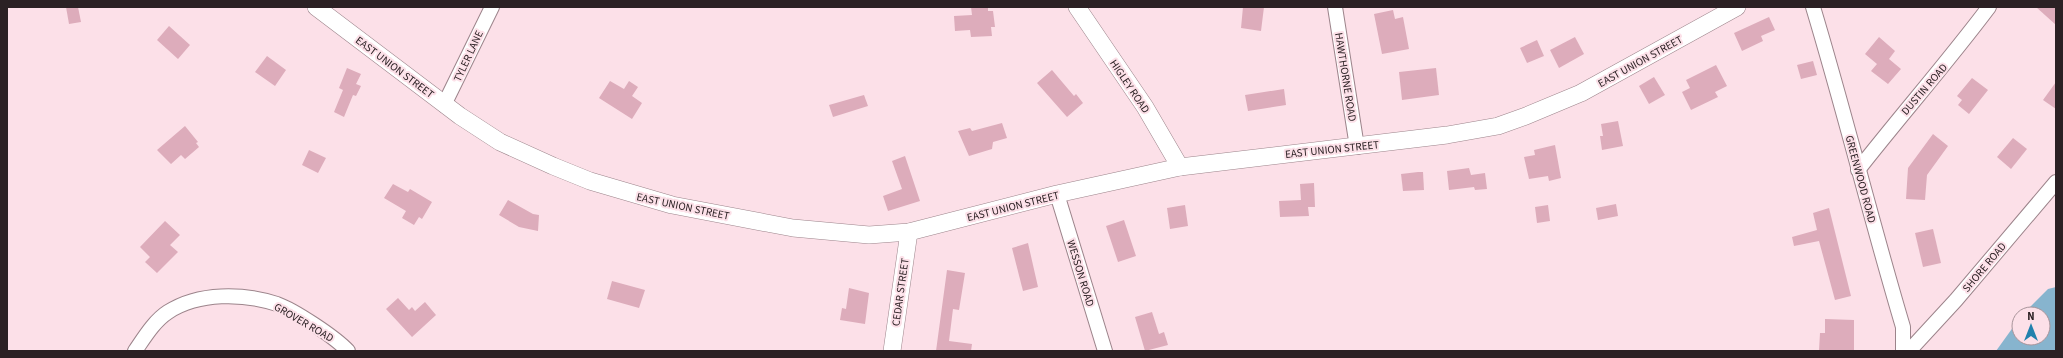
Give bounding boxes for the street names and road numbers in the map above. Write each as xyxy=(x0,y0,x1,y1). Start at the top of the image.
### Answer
street label: TYLER LANE xyxy=(450,28,487,84)
street label: HAWTHORNE ROAD xyxy=(1331,32,1360,123)
street label: EAST UNION STREET xyxy=(1595,32,1685,91)
street label: EAST UNION STREET xyxy=(352,33,437,102)
street label: HIGLEY ROAD xyxy=(1106,57,1153,116)
street label: DUSTIN ROAD xyxy=(1898,60,1951,118)
street label: GREENWOOD ROAD xyxy=(1842,134,1879,225)
street label: EAST UNION STREET xyxy=(1284,137,1380,162)
street label: EAST UNION STREET xyxy=(965,188,1061,225)
street label: EAST UNION STREET xyxy=(635,189,731,224)
street label: WESSON ROAD xyxy=(1063,238,1098,308)
street label: SHORE ROAD xyxy=(1959,239,2010,295)
street label: CEDAR STREET xyxy=(888,257,913,327)
street label: GROVER ROAD xyxy=(271,299,336,346)

